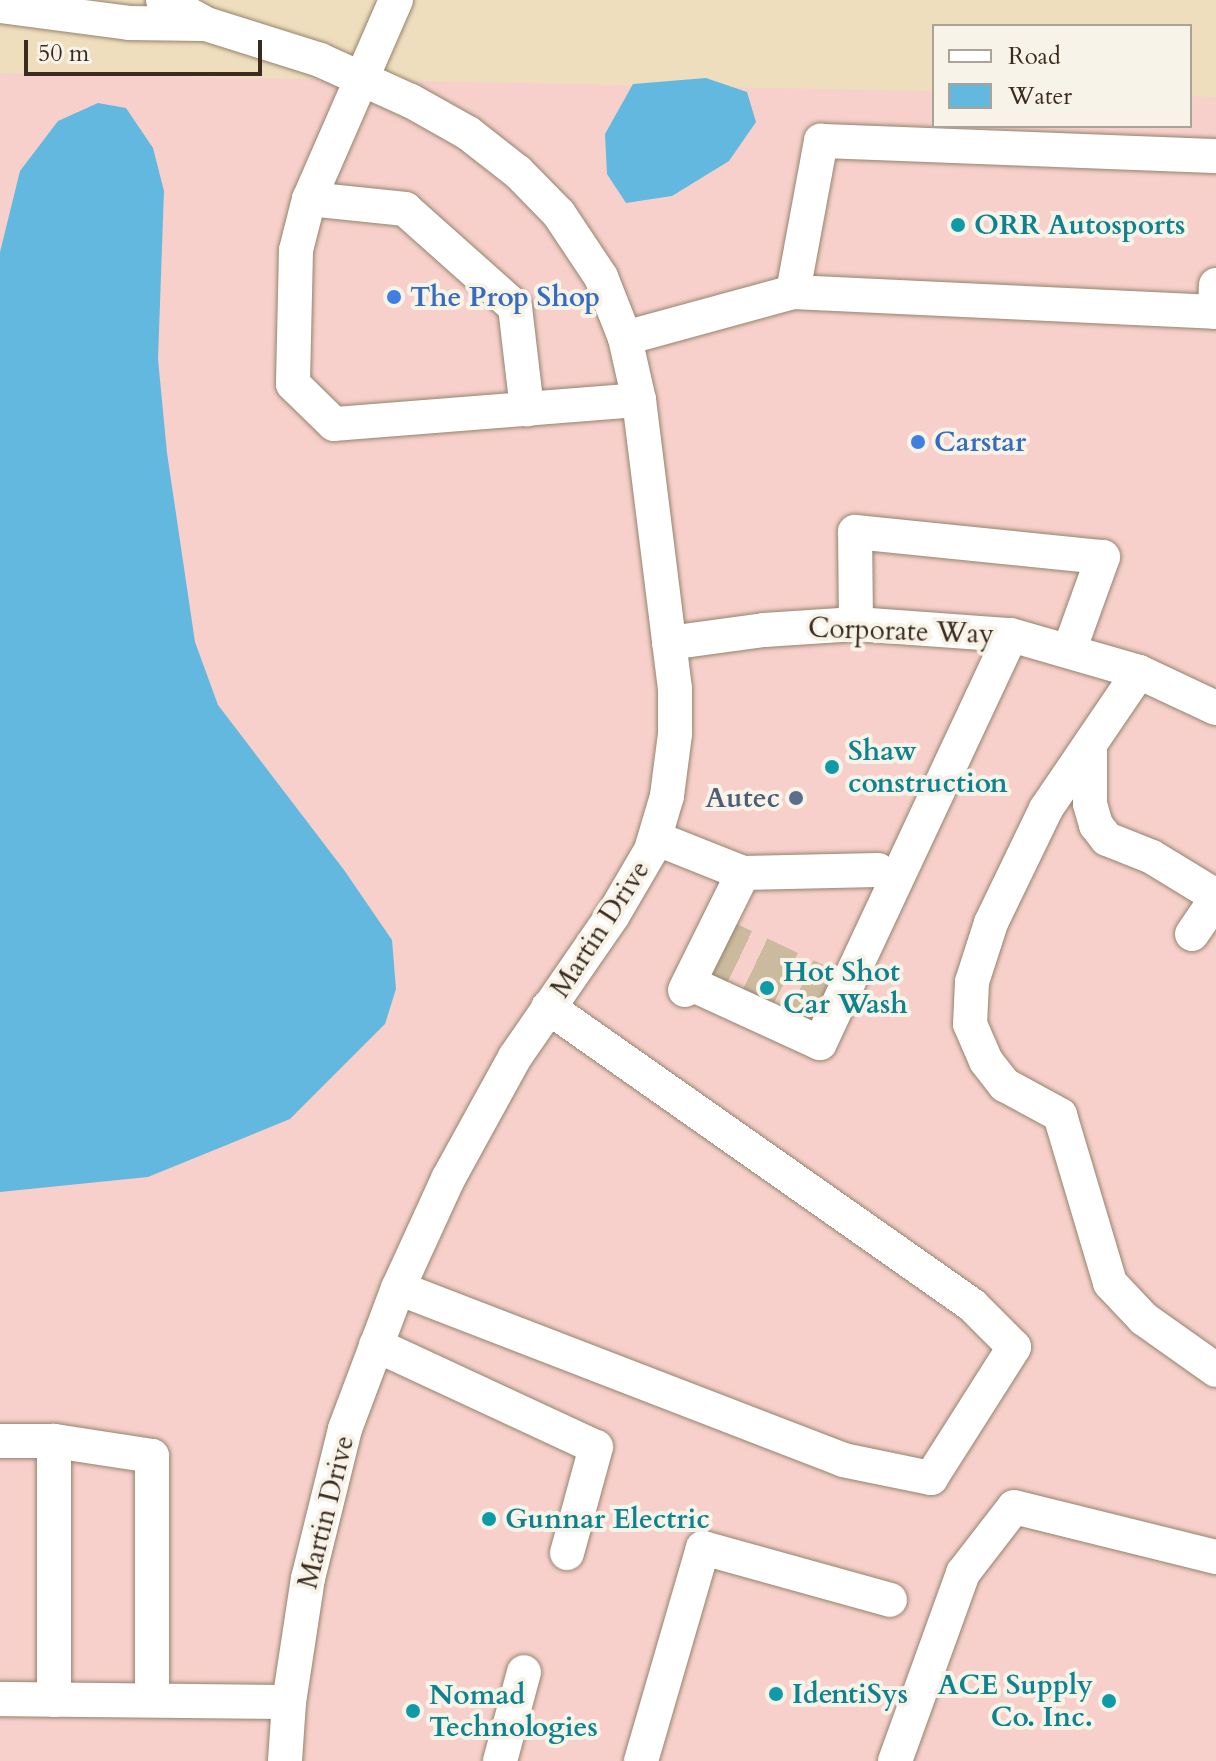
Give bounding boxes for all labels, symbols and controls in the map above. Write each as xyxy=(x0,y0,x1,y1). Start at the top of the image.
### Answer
scale bar xyxy=(28,24,266,74)
legend xyxy=(932,24,1192,128)
text: 50 m xyxy=(38,37,89,70)
text: Road xyxy=(1008,40,1061,73)
text: Water xyxy=(1008,80,1072,113)
place label: ORR Autosports xyxy=(974,208,1185,242)
marker: ORR Autosports xyxy=(949,216,967,234)
place label: The Prop Shop xyxy=(410,280,600,314)
marker: The Prop Shop xyxy=(385,288,403,306)
place label: Carstar xyxy=(934,425,1026,459)
marker: Carstar xyxy=(909,433,927,451)
street label: Corporate Way xyxy=(807,611,995,651)
place label: Shaw construction xyxy=(848,734,1008,800)
marker: Shaw construction xyxy=(823,758,841,776)
place label: Autec xyxy=(705,781,780,815)
marker: Autec xyxy=(787,789,805,807)
street label: Martin Drive xyxy=(543,854,657,1004)
place label: Hot Shot Car Wash xyxy=(783,955,908,1021)
marker: Hot Shot Car Wash xyxy=(758,979,776,997)
street label: Martin Drive xyxy=(291,1432,361,1592)
place label: Gunnar Electric xyxy=(505,1502,710,1536)
marker: Gunnar Electric xyxy=(480,1510,498,1528)
place label: ACE Supply Co. Inc. xyxy=(938,1668,1093,1734)
place label: IdentiSys xyxy=(792,1677,908,1711)
place label: Nomad Technologies xyxy=(429,1678,598,1744)
marker: IdentiSys xyxy=(767,1685,785,1703)
marker: ACE Supply Co. Inc. xyxy=(1100,1692,1118,1710)
marker: Nomad Technologies xyxy=(404,1702,422,1720)

